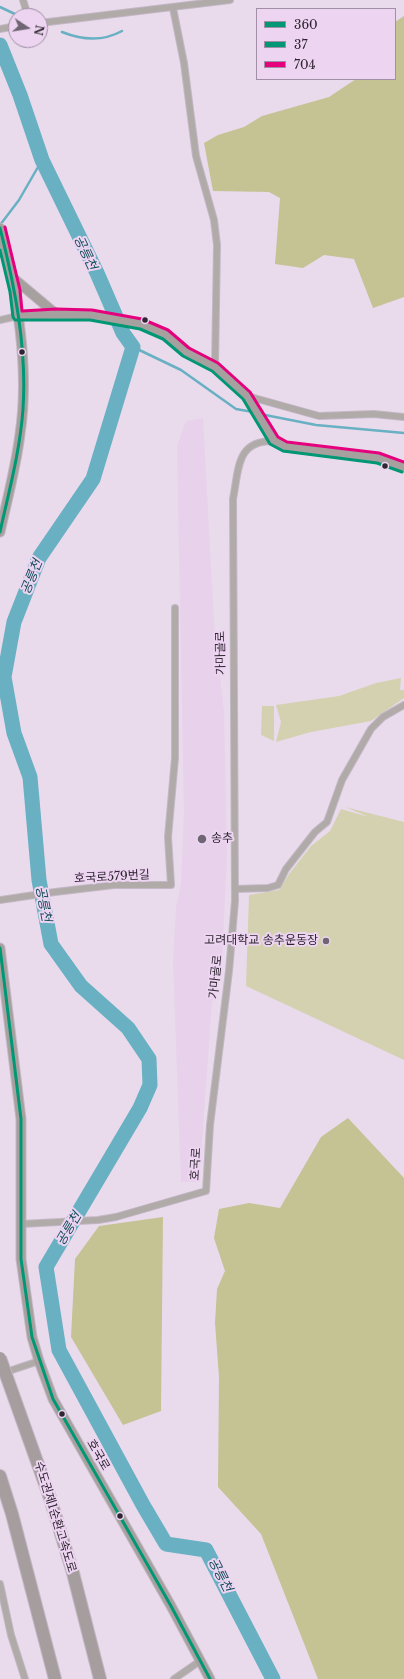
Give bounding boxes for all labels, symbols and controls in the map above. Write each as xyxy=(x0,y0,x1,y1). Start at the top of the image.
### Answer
north arrow xyxy=(8,8,48,48)
legend xyxy=(256,8,396,80)
text: 360 xyxy=(294,17,318,32)
text: N xyxy=(31,24,47,37)
text: 37 xyxy=(294,37,307,52)
text: 704 xyxy=(294,57,316,72)
water label: 공릉천 xyxy=(70,233,100,273)
unlabelled marker xyxy=(140,315,150,325)
unlabelled marker xyxy=(17,347,27,357)
unlabelled marker xyxy=(380,461,390,471)
water label: 공릉천 xyxy=(18,557,46,597)
street label: 가마골로 xyxy=(213,631,229,675)
place label: 송추 xyxy=(211,832,233,846)
marker: 송추 xyxy=(196,833,208,845)
street label: 호국로579번길 xyxy=(74,868,150,886)
water label: 공릉천 xyxy=(32,885,54,923)
place label: 고려대학교 송추운동장 xyxy=(204,934,318,948)
marker: 고려대학교 송추운동장 xyxy=(321,936,331,946)
street label: 가마골로 xyxy=(207,954,225,1000)
street label: 호국로 xyxy=(188,1147,204,1181)
water label: 공릉천 xyxy=(53,1210,85,1248)
unlabelled marker xyxy=(57,1409,67,1419)
street label: 호국로 xyxy=(83,1437,113,1473)
street label: 수도권제1순환고속도로 xyxy=(31,1460,79,1574)
unlabelled marker xyxy=(115,1511,125,1521)
water label: 공릉천 xyxy=(205,1555,235,1595)

